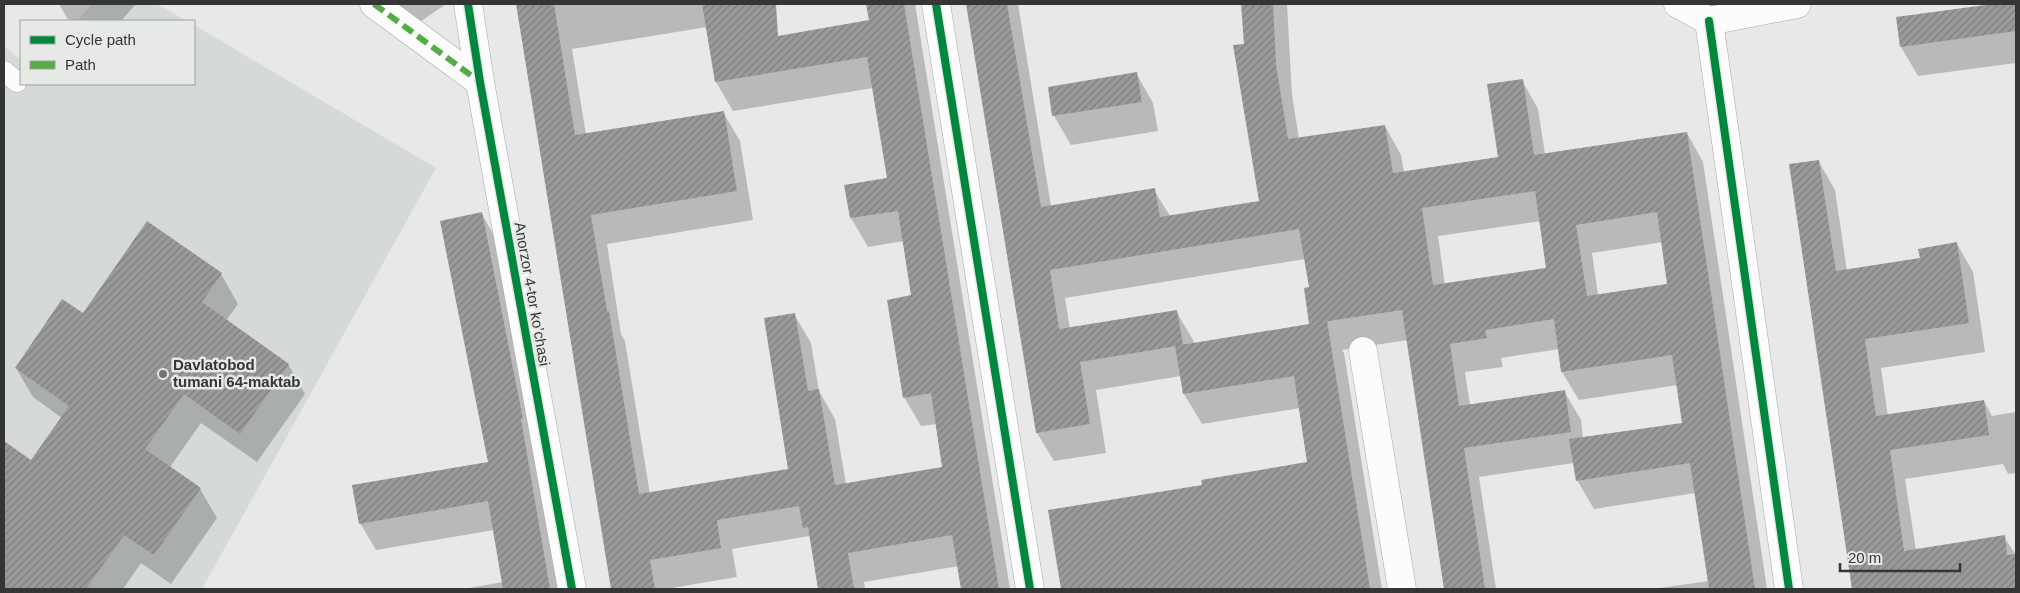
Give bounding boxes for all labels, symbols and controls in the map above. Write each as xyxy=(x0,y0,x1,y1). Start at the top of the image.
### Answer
legend xyxy=(20,20,195,85)
text: Cycle path xyxy=(65,31,136,48)
text: Path xyxy=(65,56,96,73)
street label: Anorzor 4-tor koʼchasi xyxy=(511,221,554,367)
place label: Davlatobod tumani 64-maktab xyxy=(173,356,301,390)
marker: Davlatobod tumani 64-maktab xyxy=(157,368,169,380)
scale bar xyxy=(1840,540,1960,572)
text: 20 m xyxy=(1848,549,1881,566)

